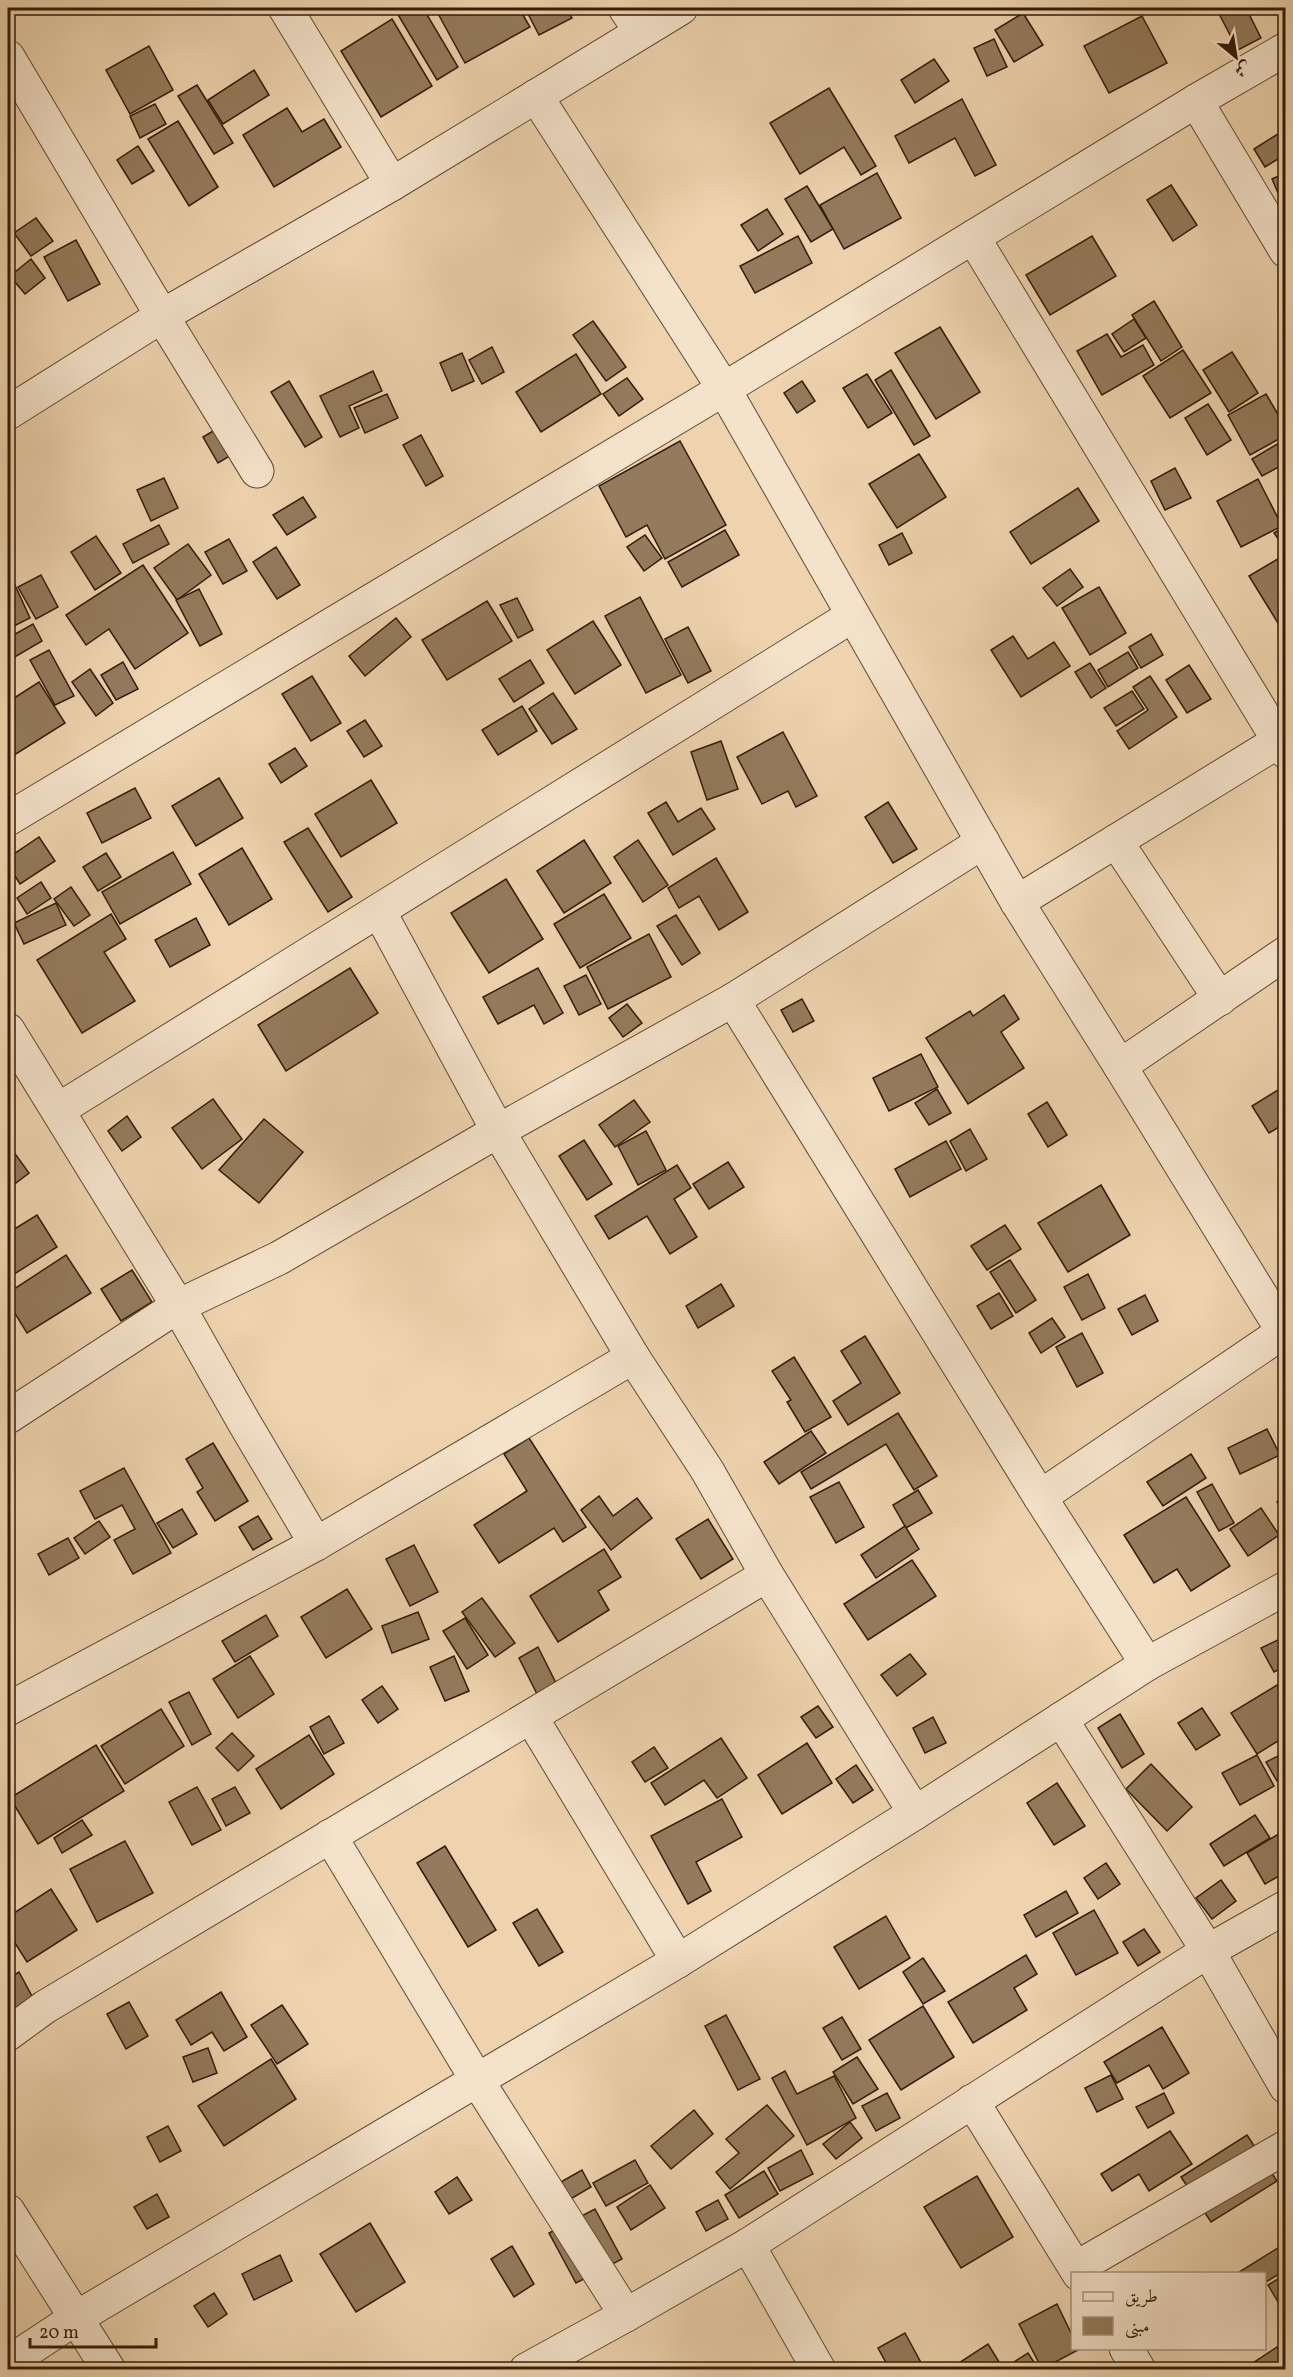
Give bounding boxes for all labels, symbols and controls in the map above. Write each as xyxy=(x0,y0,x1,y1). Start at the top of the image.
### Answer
north arrow xyxy=(1206,27,1266,87)
text: ش xyxy=(1230,55,1255,82)
legend xyxy=(1071,2272,1266,2350)
text: طريق xyxy=(1125,2285,1158,2310)
scale bar xyxy=(30,2311,156,2349)
text: مبنى xyxy=(1125,2315,1150,2340)
text: 20 m xyxy=(39,2321,79,2346)

